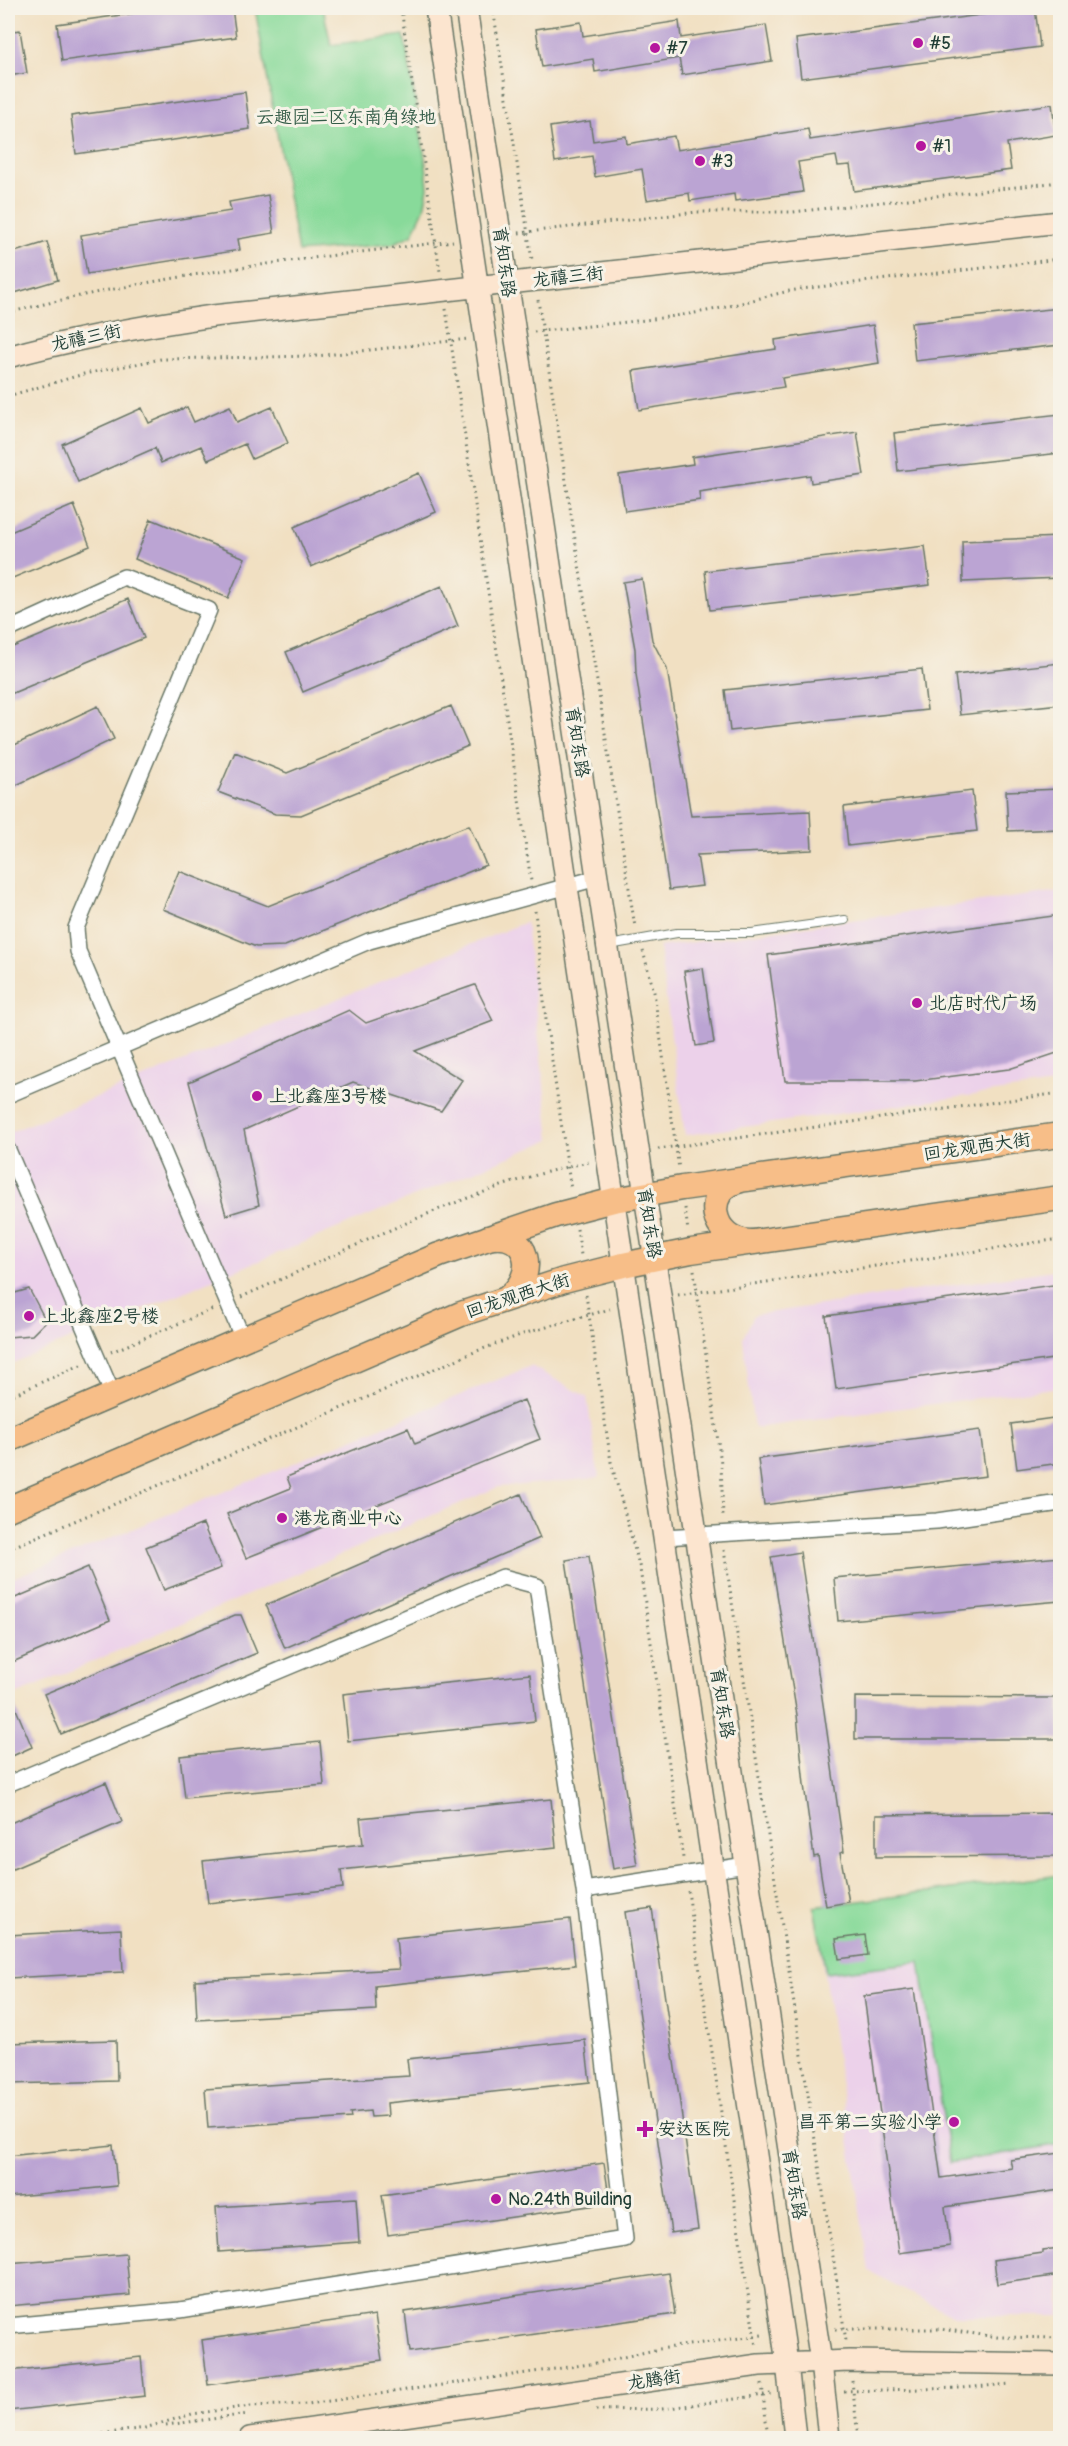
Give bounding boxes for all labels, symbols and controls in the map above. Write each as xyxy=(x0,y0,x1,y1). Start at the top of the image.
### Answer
place label: #5 xyxy=(929,32,951,55)
marker: #5 xyxy=(911,36,925,50)
place label: #7 xyxy=(666,37,688,60)
marker: #7 xyxy=(648,41,662,55)
park label: 云趣园二区东南角绿地 xyxy=(256,106,436,129)
place label: #1 xyxy=(932,135,951,158)
marker: #1 xyxy=(914,139,928,153)
place label: #3 xyxy=(711,150,733,173)
marker: #3 xyxy=(693,154,707,168)
street label: 育知东路 xyxy=(488,225,520,299)
street label: 龙禧三街 xyxy=(531,262,605,292)
street label: 龙禧三街 xyxy=(48,319,124,357)
street label: 育知东路 xyxy=(560,705,594,779)
place label: 北店时代广场 xyxy=(929,992,1037,1015)
marker: 北店时代广场 xyxy=(910,996,924,1010)
place label: 上北鑫座3号楼 xyxy=(269,1085,387,1108)
marker: 上北鑫座3号楼 xyxy=(250,1089,264,1103)
street label: 回龙观西大街 xyxy=(922,1128,1032,1166)
street label: 育知东路 xyxy=(632,1186,666,1260)
street label: 回龙观西大街 xyxy=(463,1268,573,1324)
place label: 上北鑫座2号楼 xyxy=(41,1305,159,1328)
marker: 上北鑫座2号楼 xyxy=(22,1309,36,1323)
place label: 港龙商业中心 xyxy=(294,1507,402,1530)
marker: 港龙商业中心 xyxy=(275,1511,289,1525)
street label: 育知东路 xyxy=(705,1666,739,1740)
place label: 昌平第二实验小学 xyxy=(798,2111,942,2134)
marker: 昌平第二实验小学 xyxy=(947,2115,961,2129)
place label: 安达医院 xyxy=(658,2118,730,2141)
marker: 安达医院 xyxy=(636,2120,654,2138)
street label: 育知东路 xyxy=(777,2147,811,2221)
place label: No.24th Building xyxy=(508,2188,632,2211)
marker: No.24th Building xyxy=(489,2192,503,2206)
street label: 龙腾街 xyxy=(626,2365,682,2395)

